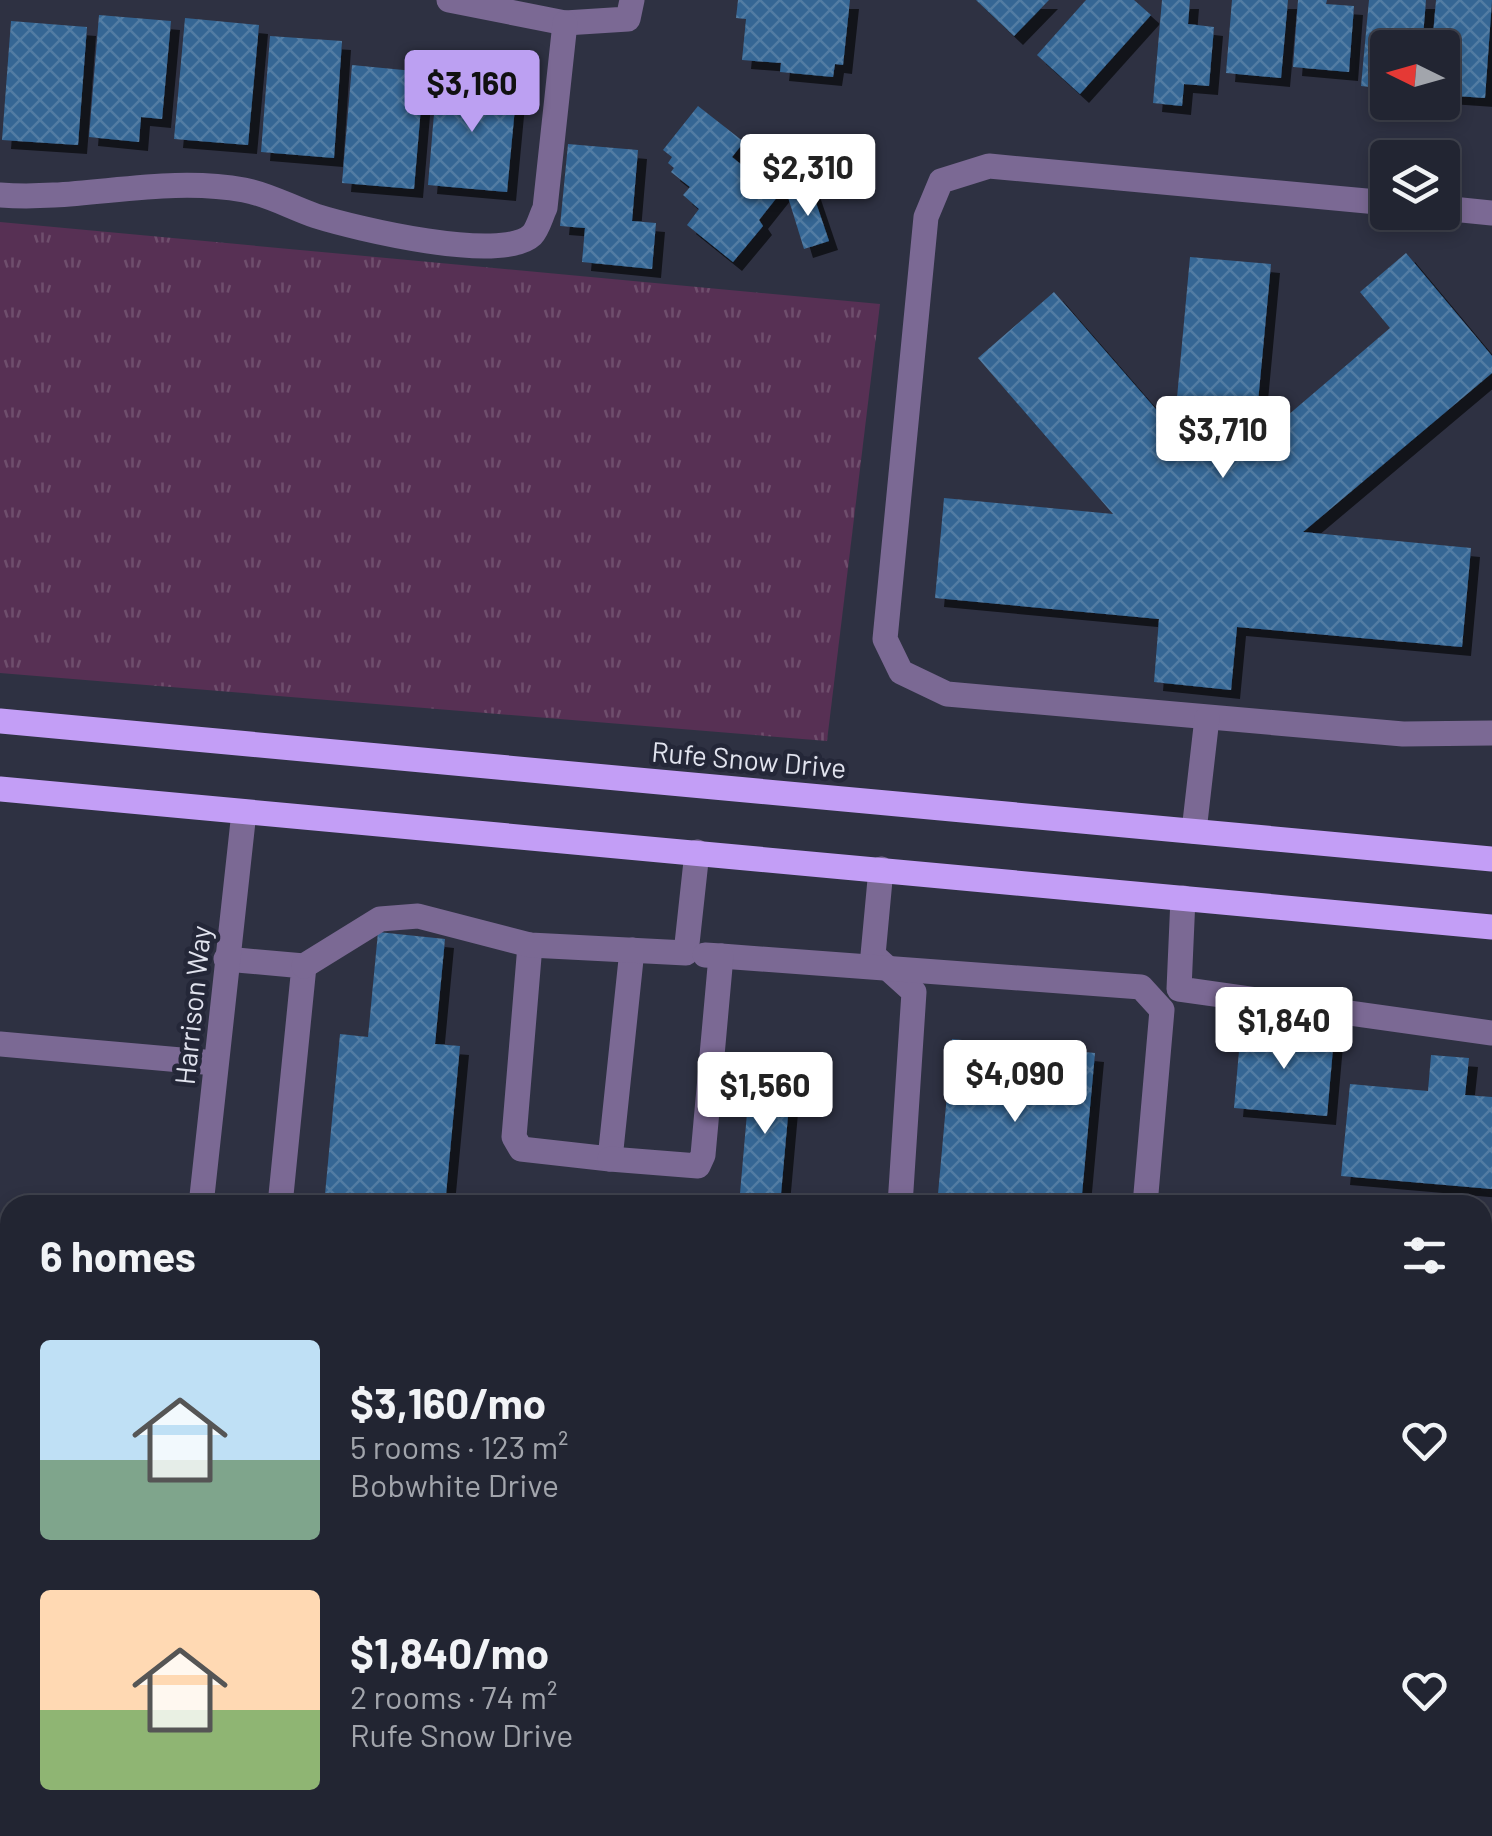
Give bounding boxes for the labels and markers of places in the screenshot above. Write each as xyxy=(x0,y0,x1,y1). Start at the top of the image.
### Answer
pin: $3,160 xyxy=(391,50,553,135)
pin: $2,310 xyxy=(727,134,889,219)
pin: $3,710 xyxy=(1142,396,1304,481)
pin: $1,840 xyxy=(1203,987,1365,1072)
pin: $4,090 xyxy=(934,1040,1096,1125)
pin: $1,560 xyxy=(684,1052,846,1137)

